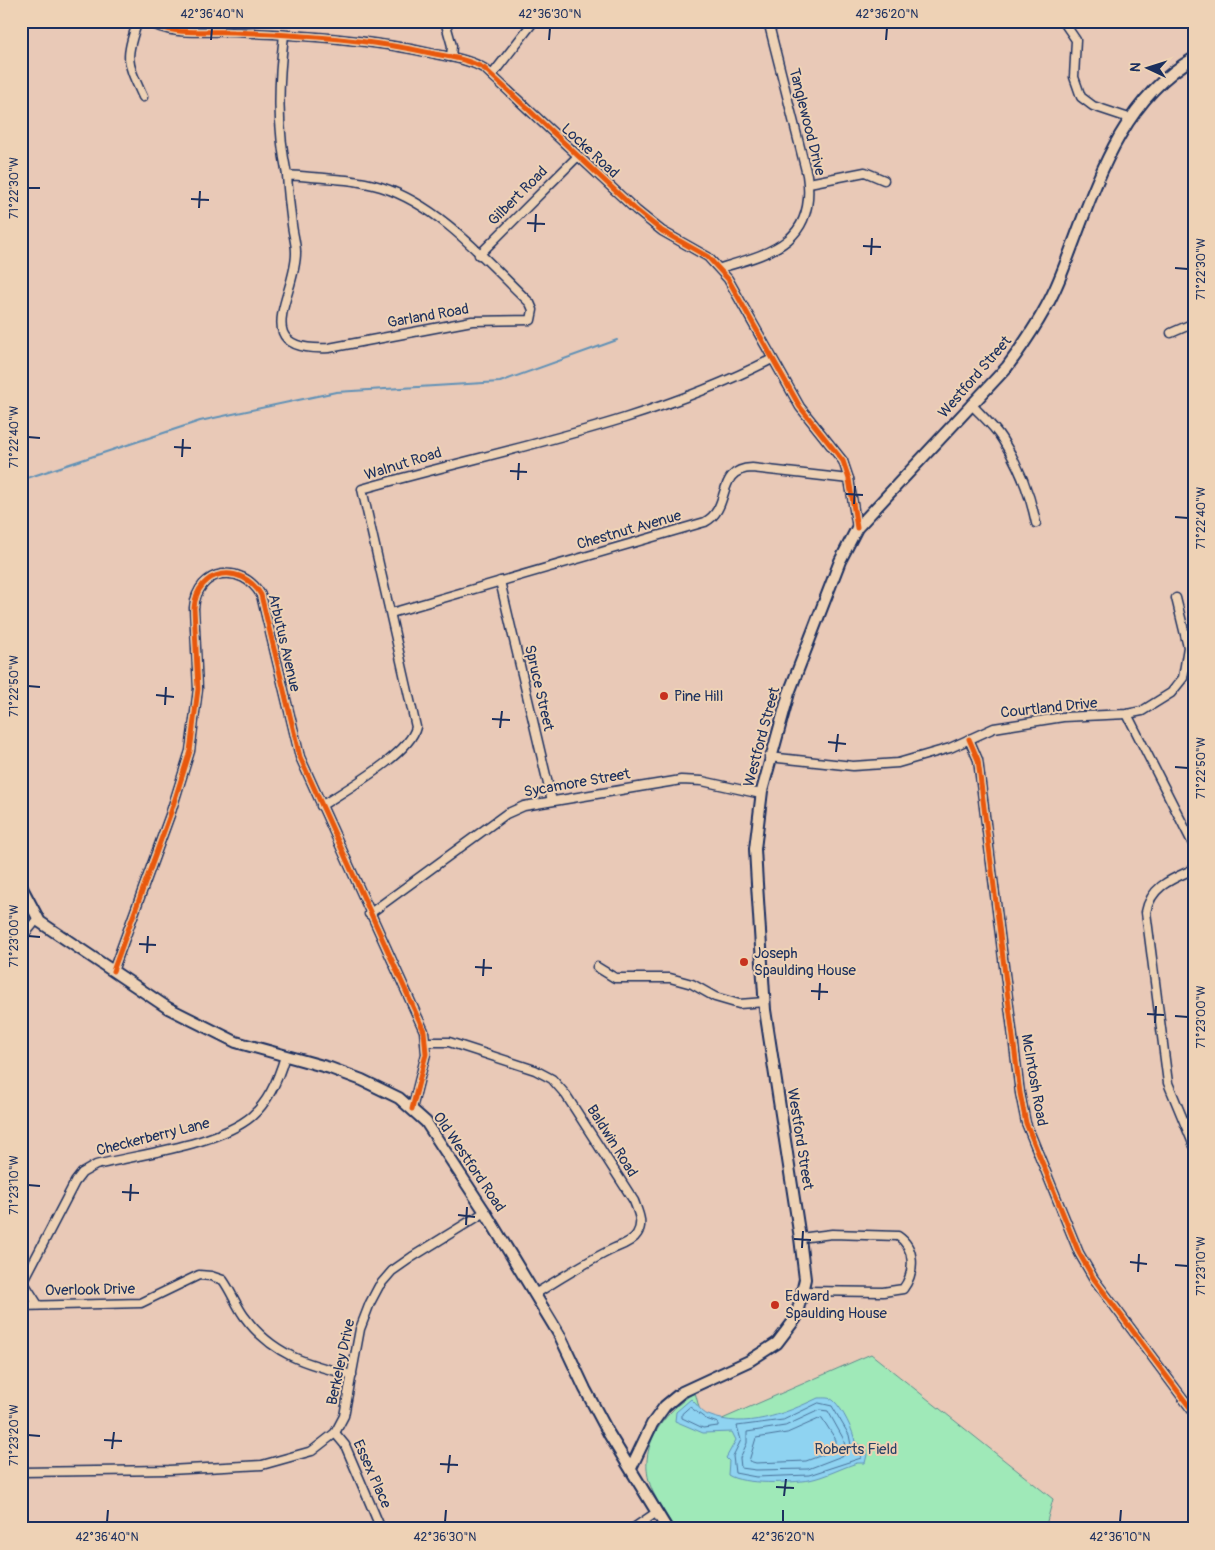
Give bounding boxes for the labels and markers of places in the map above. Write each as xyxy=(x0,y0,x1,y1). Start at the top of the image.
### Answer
place label: Pine Hill xyxy=(674,687,723,706)
marker: Pine Hill xyxy=(658,690,670,702)
place label: Joseph Spaulding House xyxy=(754,944,857,980)
marker: Joseph Spaulding House xyxy=(738,956,750,968)
place label: Edward Spaulding House xyxy=(785,1287,888,1323)
marker: Edward Spaulding House xyxy=(769,1299,781,1311)

